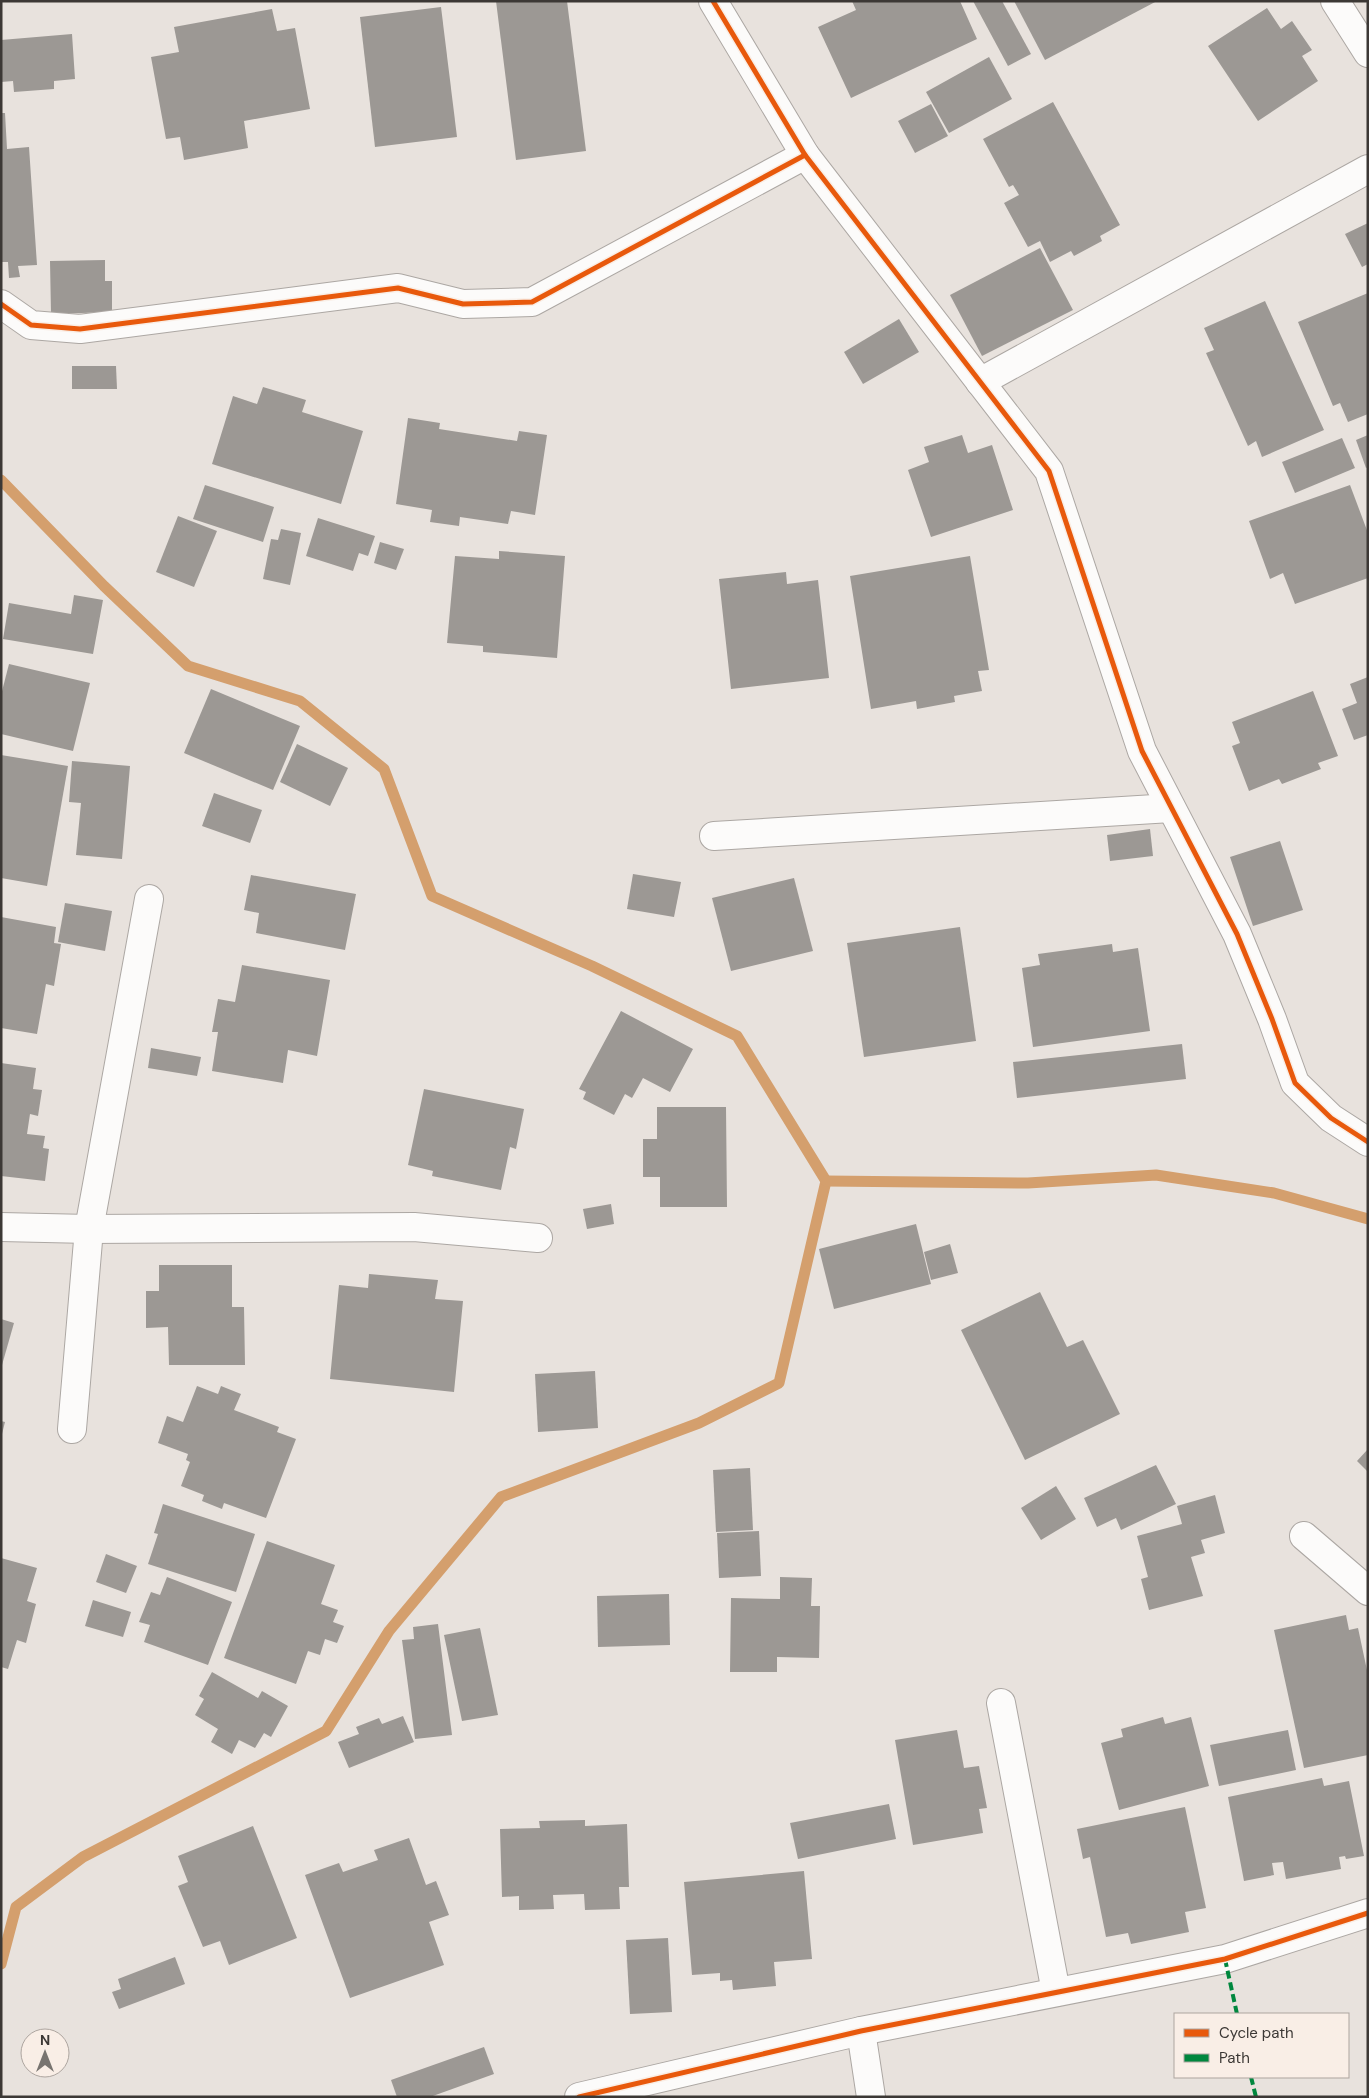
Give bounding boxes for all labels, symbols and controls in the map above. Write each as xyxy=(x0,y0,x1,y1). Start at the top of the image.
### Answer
legend xyxy=(1174,2013,1349,2078)
text: Cycle path xyxy=(1219,2023,1294,2043)
north arrow xyxy=(20,2028,70,2078)
text: N xyxy=(40,2031,50,2049)
text: Path xyxy=(1219,2048,1250,2068)

